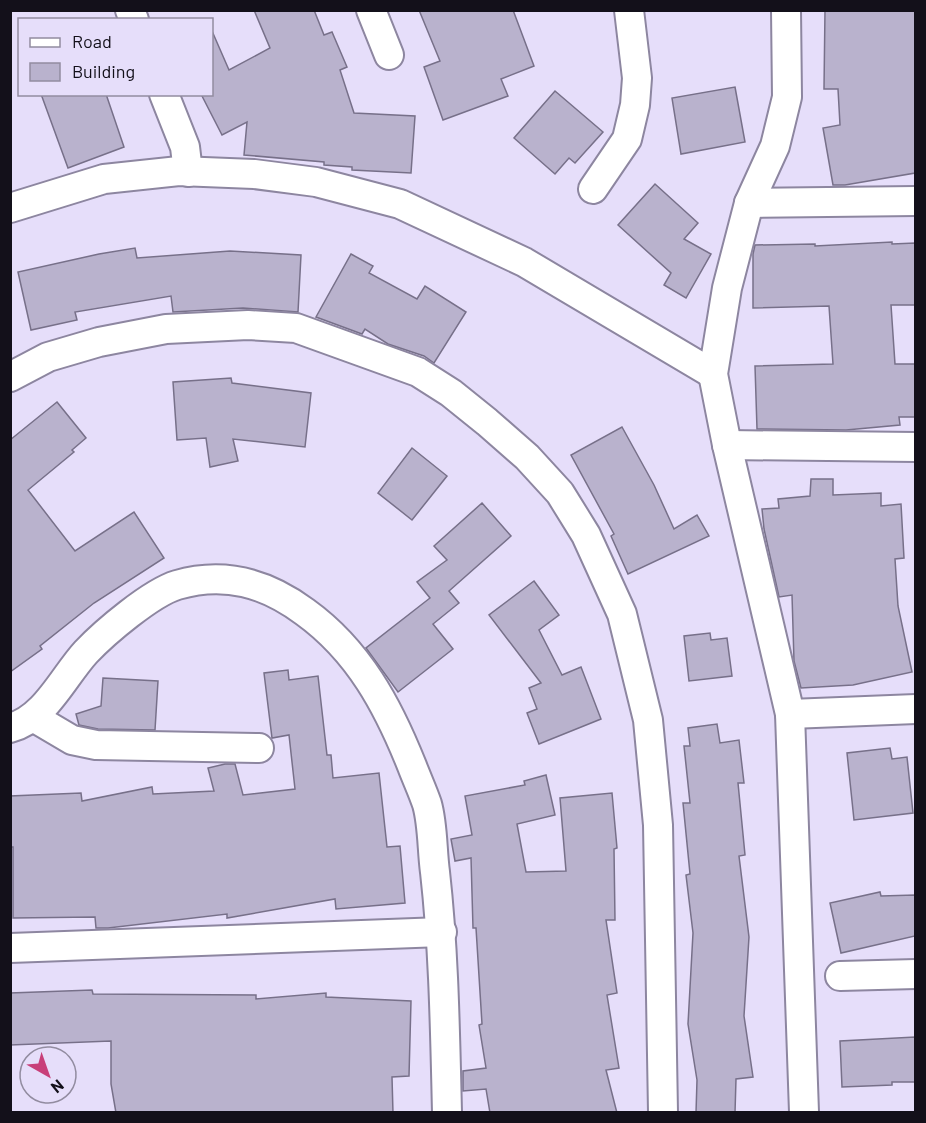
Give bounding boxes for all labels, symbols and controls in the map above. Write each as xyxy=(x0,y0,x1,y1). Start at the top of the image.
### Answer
legend xyxy=(18,18,213,96)
text: Road xyxy=(72,30,112,52)
text: Building xyxy=(72,60,135,82)
north arrow xyxy=(18,1045,78,1105)
text: N xyxy=(48,1076,68,1098)

